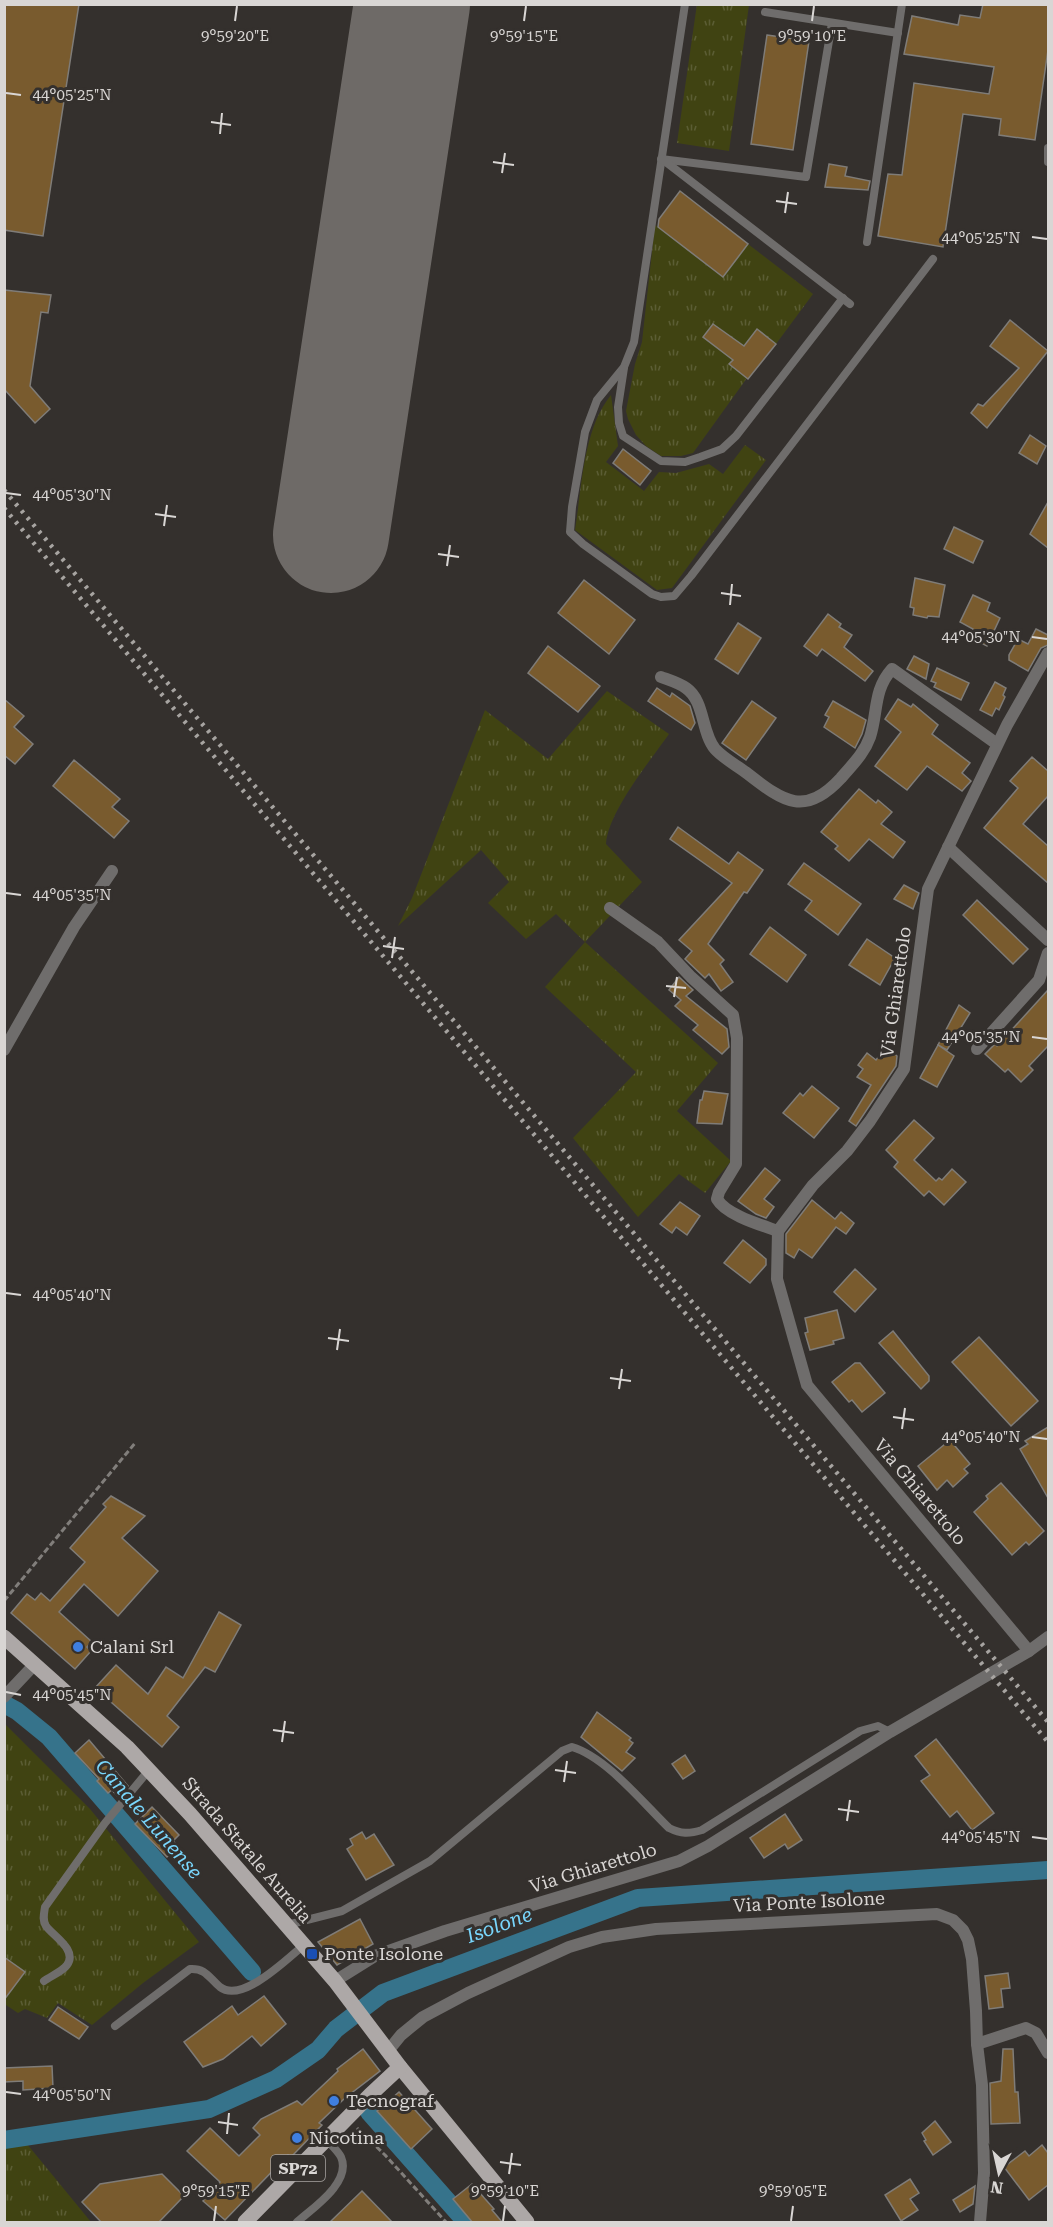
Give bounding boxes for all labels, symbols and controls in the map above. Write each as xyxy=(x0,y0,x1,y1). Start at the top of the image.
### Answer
text: 9°59'20"E xyxy=(201,27,269,45)
text: 9°59'15"E xyxy=(490,27,558,45)
text: 9°59'10"E xyxy=(778,27,846,45)
text: 44°05'25"N xyxy=(32,86,112,104)
text: 44°05'25"N xyxy=(941,229,1021,247)
text: 44°05'30"N xyxy=(32,486,112,504)
text: 44°05'30"N xyxy=(941,628,1021,646)
text: 44°05'35"N xyxy=(32,886,112,904)
street label: Via Ghiarettolo xyxy=(876,925,915,1059)
text: 44°05'35"N xyxy=(941,1028,1021,1046)
text: 44°05'40"N xyxy=(32,1286,112,1304)
text: 44°05'40"N xyxy=(941,1428,1021,1446)
street label: Via Ghiarettolo xyxy=(870,1434,971,1549)
place label: Calani Srl xyxy=(90,1636,174,1657)
marker: Calani Srl xyxy=(71,1640,85,1654)
text: 44°05'45"N xyxy=(32,1686,112,1704)
water label: Canale Lunense xyxy=(91,1754,207,1884)
street label: Strada Statale Aurelia xyxy=(179,1773,316,1927)
text: 44°05'45"N xyxy=(941,1828,1021,1846)
street label: Via Ghiarettolo xyxy=(527,1838,659,1897)
street label: Via Ponte Isolone xyxy=(733,1887,885,1916)
water label: Isolone xyxy=(462,1902,535,1948)
place label: Ponte Isolone xyxy=(324,1943,443,1964)
marker: Ponte Isolone xyxy=(305,1947,319,1961)
text: 44°05'50"N xyxy=(32,2086,112,2104)
place label: Tecnograf xyxy=(346,2090,435,2111)
marker: Tecnograf xyxy=(327,2094,341,2108)
place label: Nicotina xyxy=(309,2127,384,2148)
marker: Nicotina xyxy=(290,2131,304,2145)
north arrow xyxy=(969,2143,1029,2203)
road number: SP72 xyxy=(271,2155,325,2181)
text: N xyxy=(990,2177,1004,2198)
text: 9°59'15"E xyxy=(182,2182,250,2200)
text: 9°59'10"E xyxy=(471,2182,539,2200)
text: 9°59'05"E xyxy=(759,2182,827,2200)

